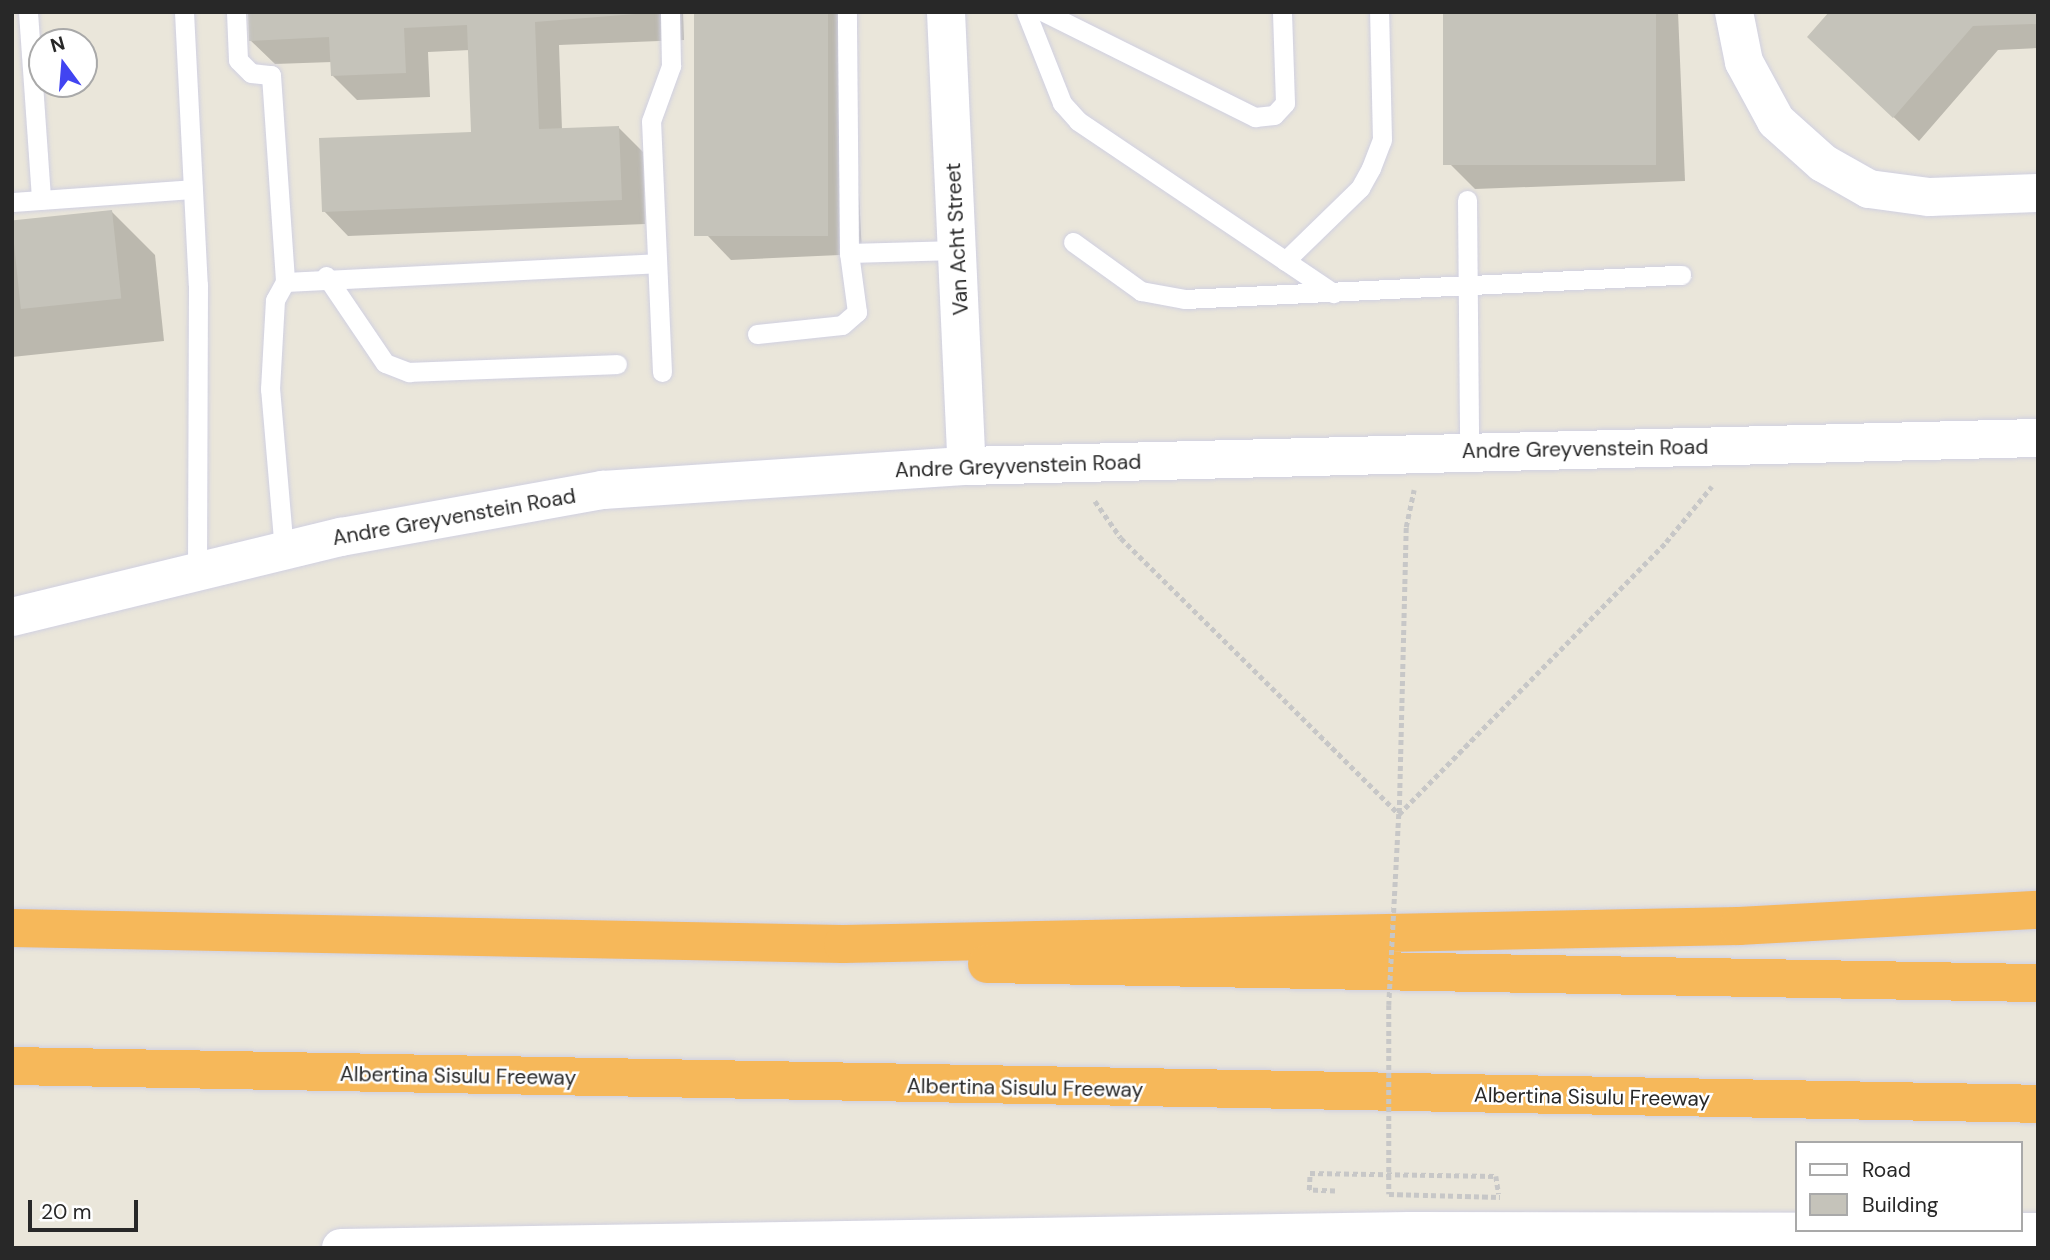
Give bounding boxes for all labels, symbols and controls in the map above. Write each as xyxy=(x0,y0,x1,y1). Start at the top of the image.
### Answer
north arrow xyxy=(28,28,98,98)
text: N xyxy=(48,30,68,58)
street label: Van Acht Street xyxy=(940,162,974,316)
street label: Andre Greyvenstein Road xyxy=(1462,434,1708,464)
street label: Andre Greyvenstein Road xyxy=(894,449,1142,483)
street label: Andre Greyvenstein Road xyxy=(330,483,578,551)
street label: Albertina Sisulu Freeway xyxy=(340,1061,576,1091)
street label: Albertina Sisulu Freeway xyxy=(907,1073,1143,1103)
street label: Albertina Sisulu Freeway xyxy=(1474,1082,1710,1112)
legend xyxy=(1794,1141,2022,1232)
text: Road xyxy=(1862,1156,1911,1184)
scale bar xyxy=(32,1186,142,1230)
text: Building xyxy=(1862,1191,1938,1219)
text: 20 m xyxy=(41,1198,92,1226)

